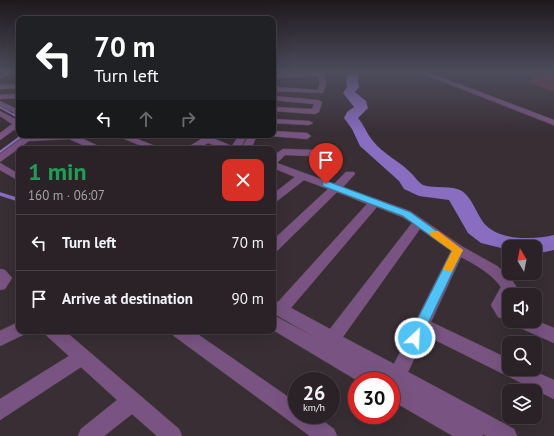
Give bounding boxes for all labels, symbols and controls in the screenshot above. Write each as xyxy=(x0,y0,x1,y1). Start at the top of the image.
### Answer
text: 70 m xyxy=(94,28,155,65)
icon: left xyxy=(28,32,80,84)
text: Turn left xyxy=(94,64,159,87)
icon: left xyxy=(93,108,115,130)
icon: ahead xyxy=(135,108,157,130)
icon: right xyxy=(177,108,199,130)
pin xyxy=(309,143,343,184)
icon: arrive xyxy=(315,149,337,171)
text: 1 min xyxy=(28,156,87,187)
button: close xyxy=(222,159,264,201)
text: 160 m · 06:07 xyxy=(28,187,105,204)
icon: left xyxy=(28,232,50,254)
text: Turn left xyxy=(62,233,116,252)
text: 70 m xyxy=(231,233,264,252)
north arrow xyxy=(502,240,542,280)
map controls xyxy=(502,240,542,424)
icon: arrive xyxy=(28,288,50,310)
button: sound xyxy=(502,288,542,328)
text: Arrive at destination xyxy=(62,289,193,308)
text: 90 m xyxy=(231,289,264,308)
position arrow xyxy=(394,317,436,359)
button: search xyxy=(502,336,542,376)
speed limit sign: 30 xyxy=(348,372,400,424)
text: 26 xyxy=(303,380,325,406)
button: layers xyxy=(502,384,542,424)
text: km/h xyxy=(303,401,325,414)

